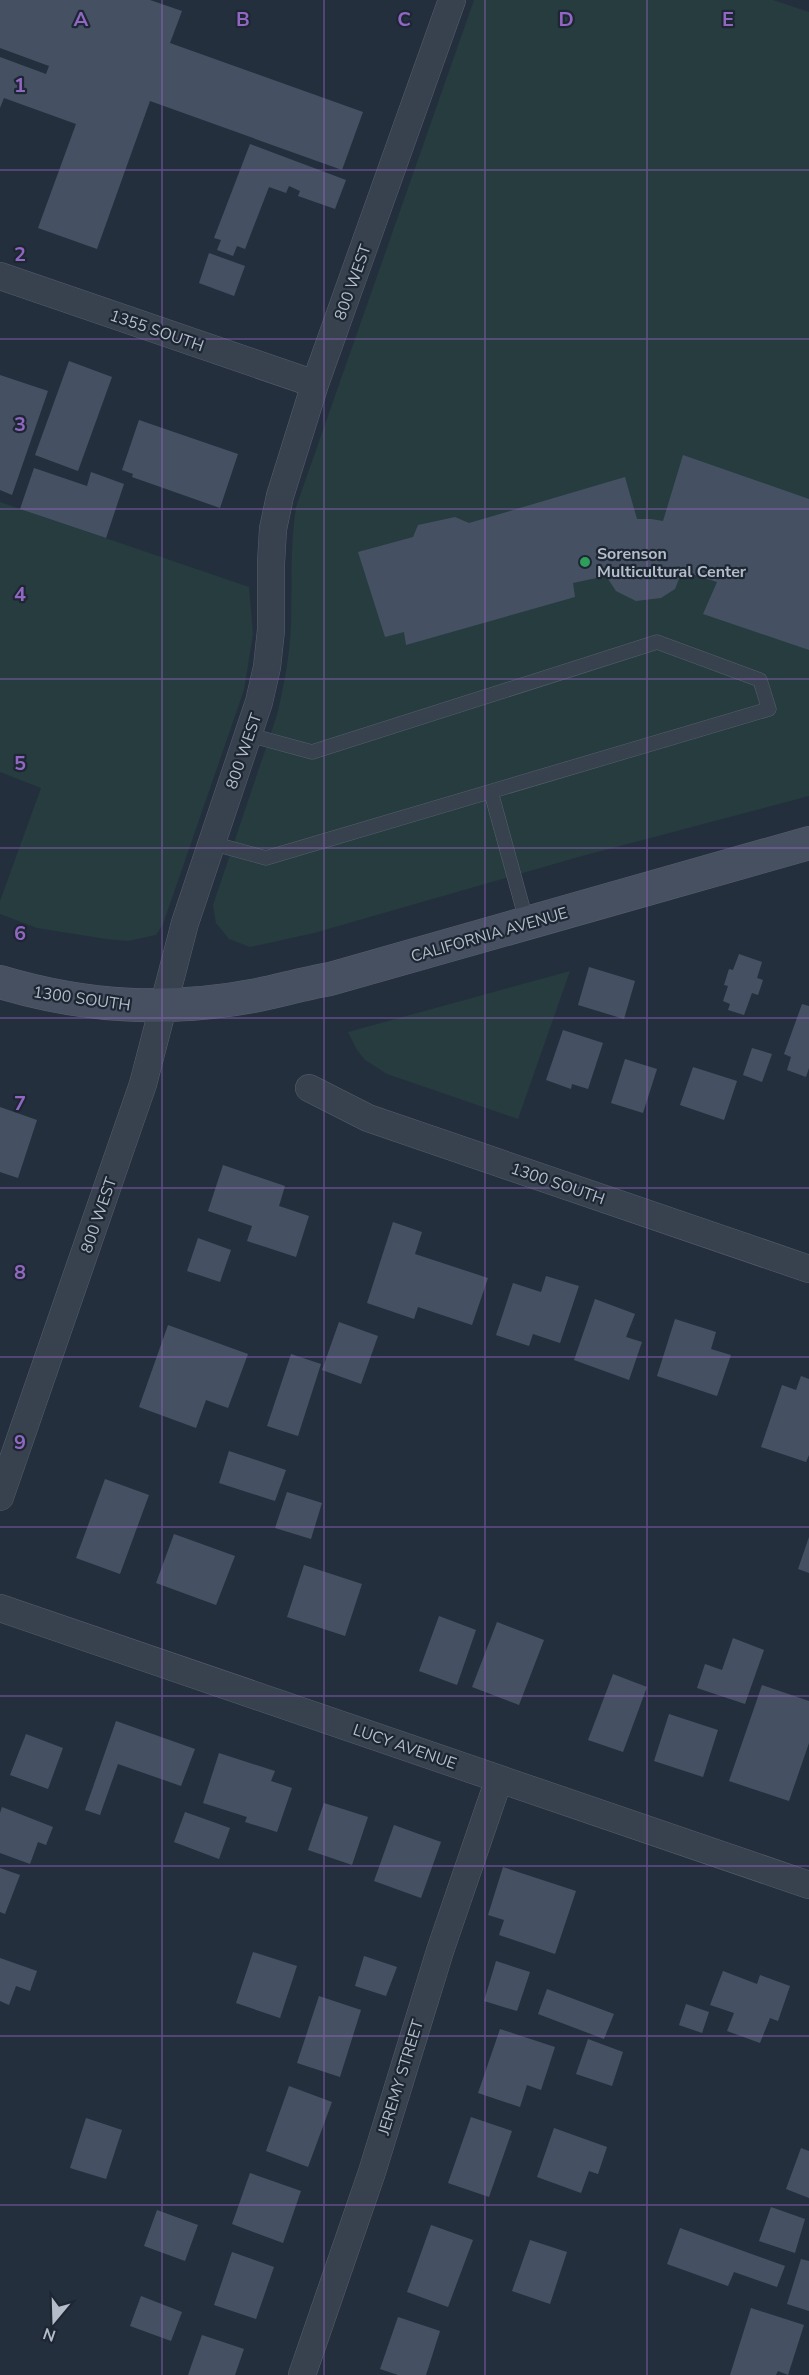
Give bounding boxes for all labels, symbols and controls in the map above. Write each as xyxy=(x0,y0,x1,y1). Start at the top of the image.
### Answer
text: A xyxy=(74,6,89,33)
text: B xyxy=(236,6,250,33)
text: C xyxy=(397,6,411,33)
text: D xyxy=(558,6,574,33)
text: E xyxy=(722,6,734,33)
text: 1 xyxy=(14,72,26,99)
text: 2 xyxy=(14,241,26,268)
street label: 800 WEST xyxy=(329,241,377,323)
street label: 1355 SOUTH xyxy=(107,305,207,357)
text: 3 xyxy=(14,411,26,438)
place label: Sorenson Multicultural Center xyxy=(597,543,747,583)
marker: Sorenson Multicultural Center xyxy=(578,555,592,569)
text: 4 xyxy=(14,581,26,608)
street label: 800 WEST xyxy=(221,710,267,792)
text: 5 xyxy=(14,750,26,777)
street label: CALIFORNIA AVENUE xyxy=(408,902,570,968)
text: 6 xyxy=(14,920,26,947)
street label: 1300 SOUTH xyxy=(32,981,132,1017)
text: 7 xyxy=(14,1090,26,1117)
street label: 1300 SOUTH xyxy=(508,1158,608,1210)
street label: 800 WEST xyxy=(76,1174,122,1256)
text: 8 xyxy=(14,1259,26,1286)
text: 9 xyxy=(14,1429,26,1456)
street label: LUCY AVENUE xyxy=(350,1719,459,1775)
street label: JEREMY STREET xyxy=(373,2016,429,2139)
north arrow xyxy=(24,2291,84,2351)
text: N xyxy=(40,2322,59,2347)

